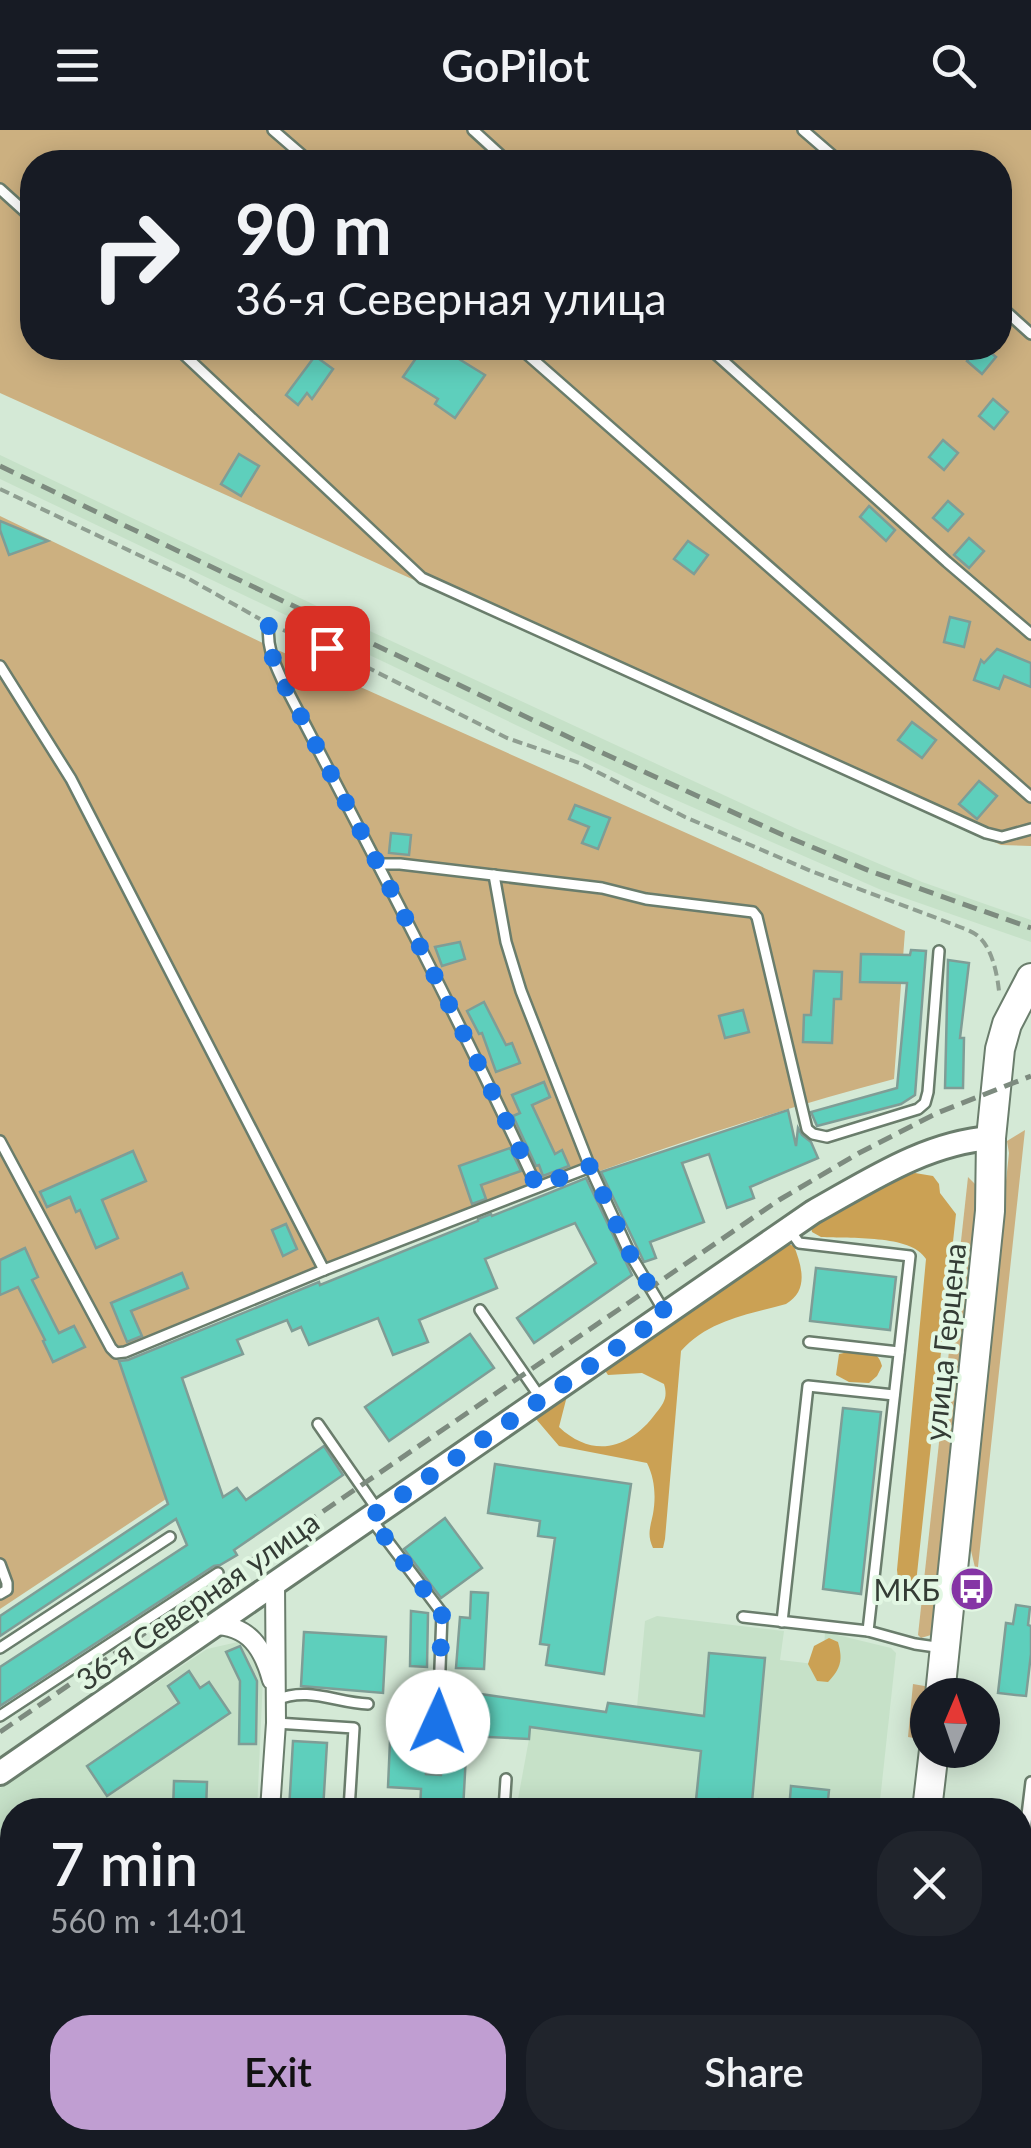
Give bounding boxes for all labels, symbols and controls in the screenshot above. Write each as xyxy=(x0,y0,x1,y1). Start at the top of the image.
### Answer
icon: menu xyxy=(50,38,105,93)
text: GoPilot xyxy=(441,38,590,92)
icon: search xyxy=(926,38,981,93)
text: 90 m xyxy=(235,186,392,270)
icon: right xyxy=(70,190,200,320)
text: 36-я Северная улица xyxy=(235,271,667,325)
pin xyxy=(285,606,370,691)
icon: arrive xyxy=(300,621,355,676)
street label: улица Герцена xyxy=(916,1241,972,1443)
street label: 36-я Северная улица xyxy=(69,1503,325,1697)
bus stop icon: МКБ xyxy=(949,1566,995,1612)
place label: МКБ xyxy=(873,1571,940,1607)
position arrow xyxy=(386,1670,490,1774)
north arrow xyxy=(910,1678,1000,1768)
map controls xyxy=(910,1678,1000,1768)
text: 7 min xyxy=(50,1827,198,1899)
button: close xyxy=(877,1831,982,1936)
text: 560 m · 14:01 xyxy=(50,1901,247,1940)
button: Exit xyxy=(50,2015,506,2130)
button: Share xyxy=(526,2015,982,2130)

